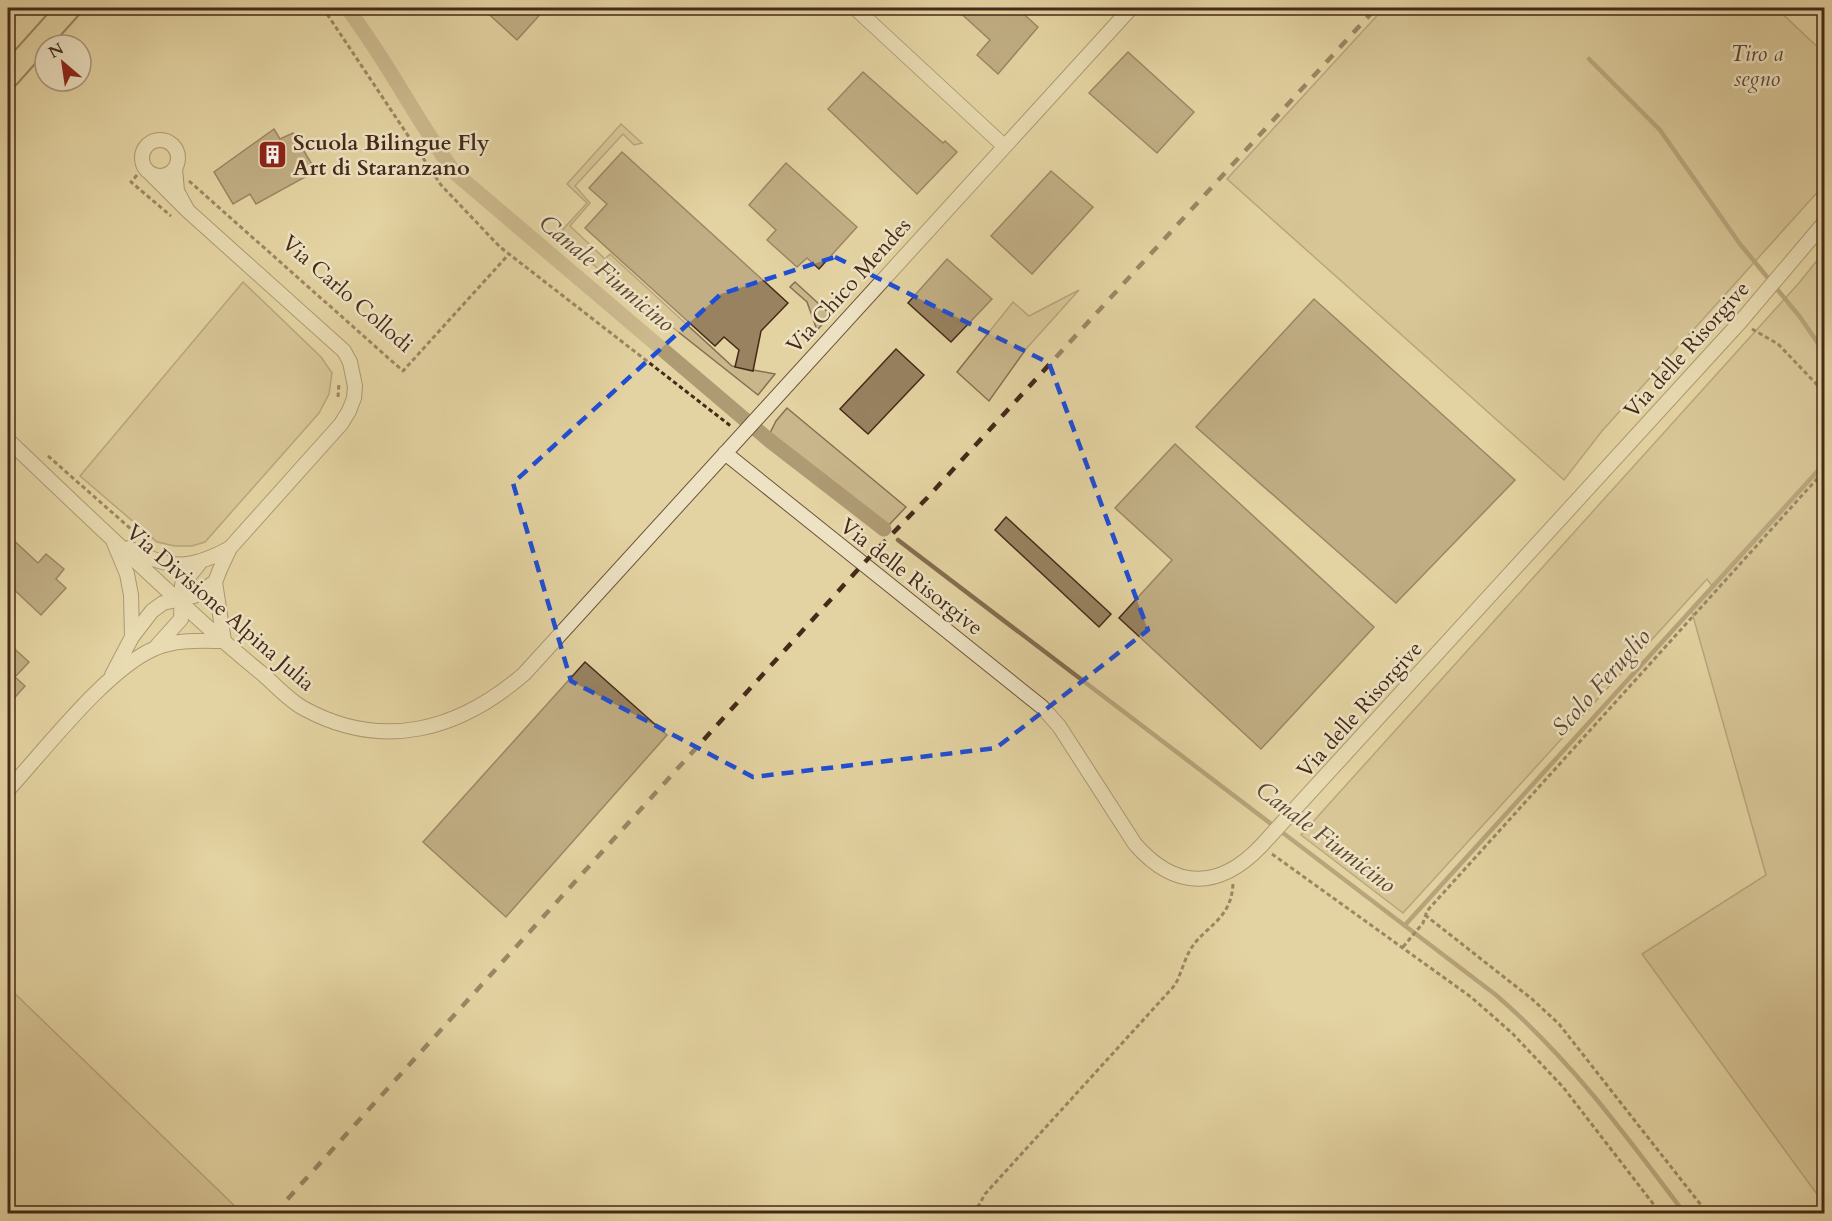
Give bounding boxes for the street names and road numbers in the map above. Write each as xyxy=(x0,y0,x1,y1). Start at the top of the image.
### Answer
street label: Via Chico Mendes xyxy=(780,211,918,360)
street label: Via Carlo Collodi xyxy=(275,228,420,359)
street label: Via delle Risorgive xyxy=(1617,275,1756,425)
street label: Via delle Risorgive xyxy=(833,511,990,642)
street label: Via Divisione Alpina Julia xyxy=(120,517,321,698)
street label: Via delle Risorgive xyxy=(1290,635,1429,785)

